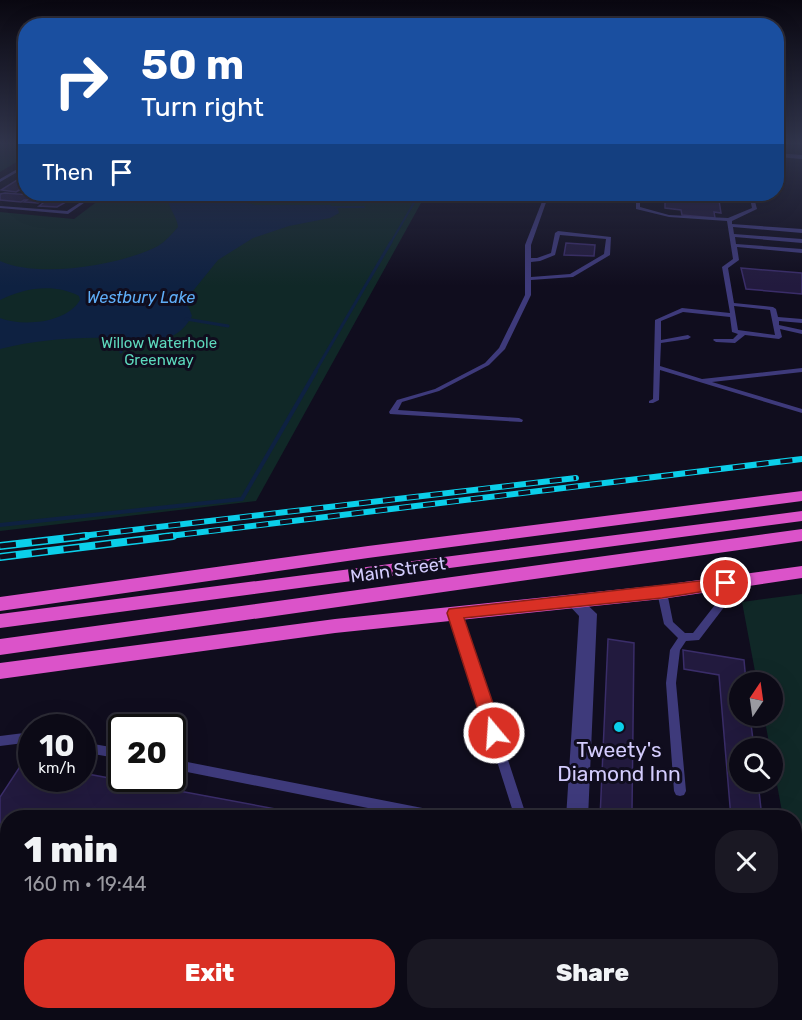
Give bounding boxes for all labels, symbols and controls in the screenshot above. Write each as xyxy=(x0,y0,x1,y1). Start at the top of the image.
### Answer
text: 50 m xyxy=(141,40,244,90)
icon: right xyxy=(42,42,120,120)
text: Turn right xyxy=(141,91,264,123)
icon: arrive xyxy=(105,156,138,189)
text: Then xyxy=(42,159,93,186)
water label: Westbury Lake xyxy=(87,288,195,307)
park label: Willow Waterhole Greenway xyxy=(101,334,217,369)
street label: Main Street xyxy=(349,552,447,588)
pin xyxy=(700,557,751,608)
icon: arrive xyxy=(709,566,742,599)
north arrow xyxy=(729,672,783,726)
map controls xyxy=(729,672,783,792)
position arrow xyxy=(462,701,526,765)
speed limit sign: 20 xyxy=(108,714,186,792)
marker: Tweety's Diamond Inn xyxy=(612,720,626,734)
text: 10 xyxy=(39,728,75,764)
place label: Tweety's Diamond Inn xyxy=(557,737,681,786)
button: search xyxy=(729,738,783,792)
text: km/h xyxy=(38,759,76,777)
text: 1 min xyxy=(24,828,118,871)
button: close xyxy=(715,830,778,893)
text: 160 m · 19:44 xyxy=(24,872,147,896)
button: Exit xyxy=(24,939,395,1008)
button: Share xyxy=(407,939,778,1008)

